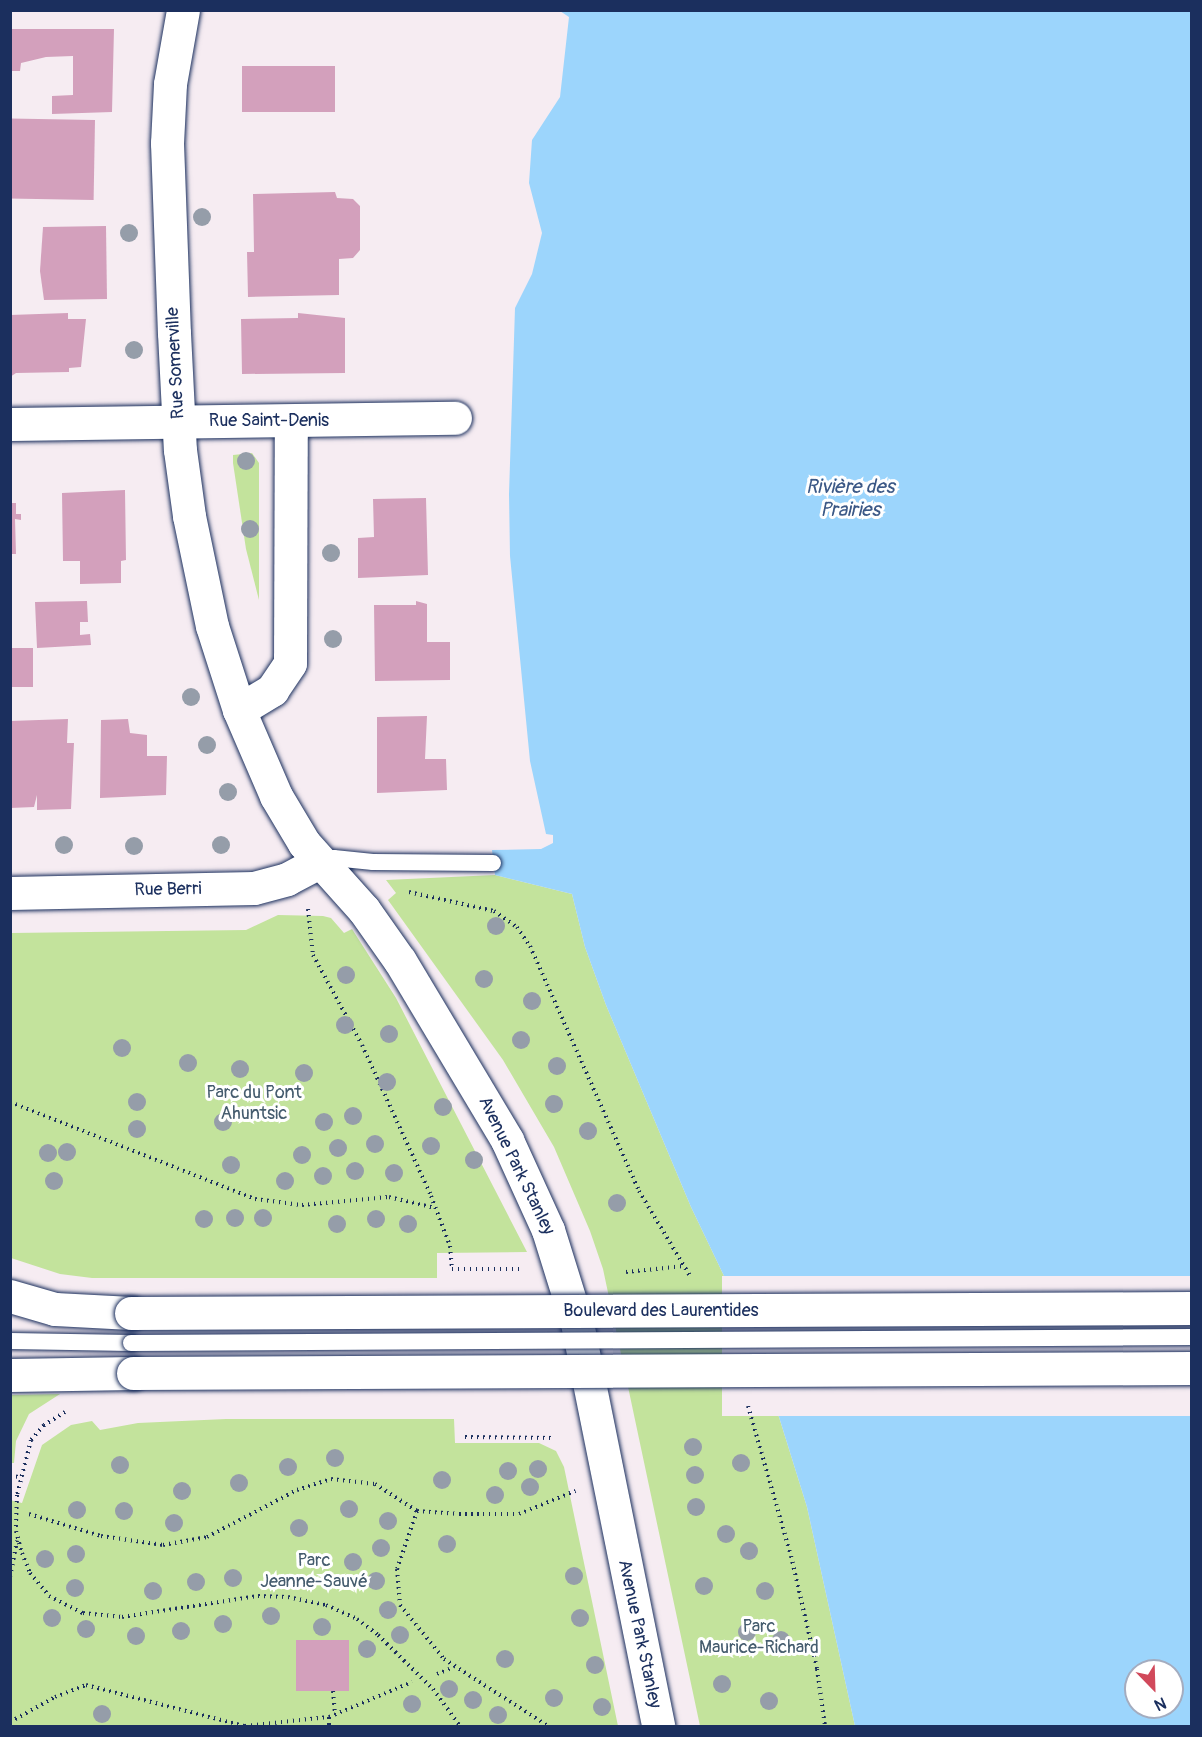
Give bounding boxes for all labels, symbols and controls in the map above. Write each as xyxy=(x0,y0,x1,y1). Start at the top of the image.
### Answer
street label: Rue Somerville xyxy=(162,307,190,419)
street label: Rue Saint-Denis xyxy=(209,410,329,432)
water label: Rivière des Prairies xyxy=(806,475,894,522)
street label: Rue Berri xyxy=(134,879,202,901)
park label: Parc du Pont Ahuntsic xyxy=(206,1083,302,1126)
street label: Avenue Park Stanley xyxy=(473,1093,559,1239)
street label: Boulevard des Laurentides xyxy=(563,1300,759,1322)
park label: Parc Jeanne-Sauvé xyxy=(260,1551,368,1594)
street label: Avenue Park Stanley xyxy=(613,1558,665,1710)
park label: Parc Maurice-Richard xyxy=(699,1617,819,1660)
north arrow xyxy=(1124,1659,1184,1719)
text: N xyxy=(1151,1692,1169,1715)

